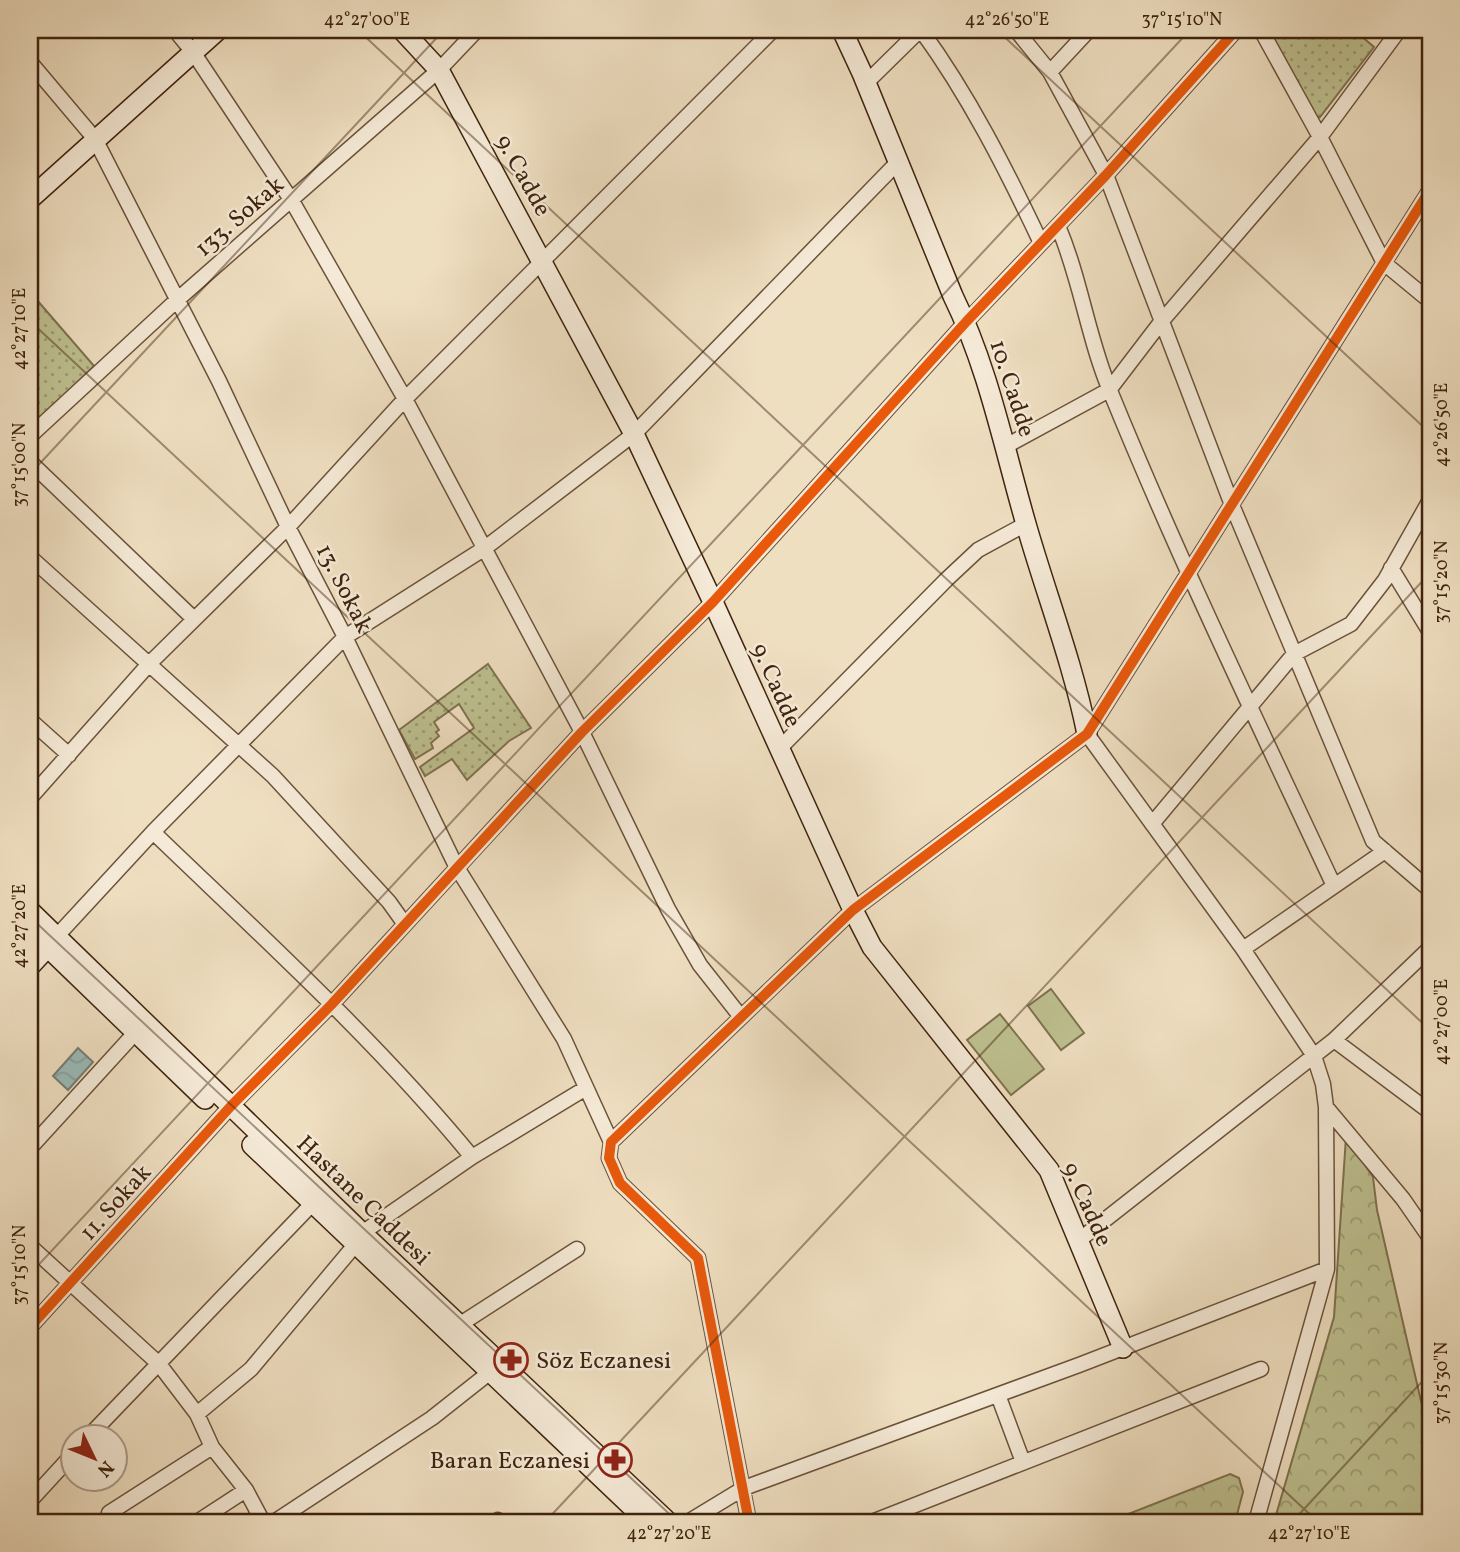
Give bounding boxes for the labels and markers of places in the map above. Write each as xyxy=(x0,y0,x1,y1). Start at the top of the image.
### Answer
pharmacy icon: Söz Eczanesi xyxy=(492,1341,530,1379)
place label: Söz Eczanesi xyxy=(536,1345,671,1379)
pharmacy icon: Baran Eczanesi xyxy=(596,1441,634,1479)
place label: Baran Eczanesi xyxy=(430,1445,590,1479)

